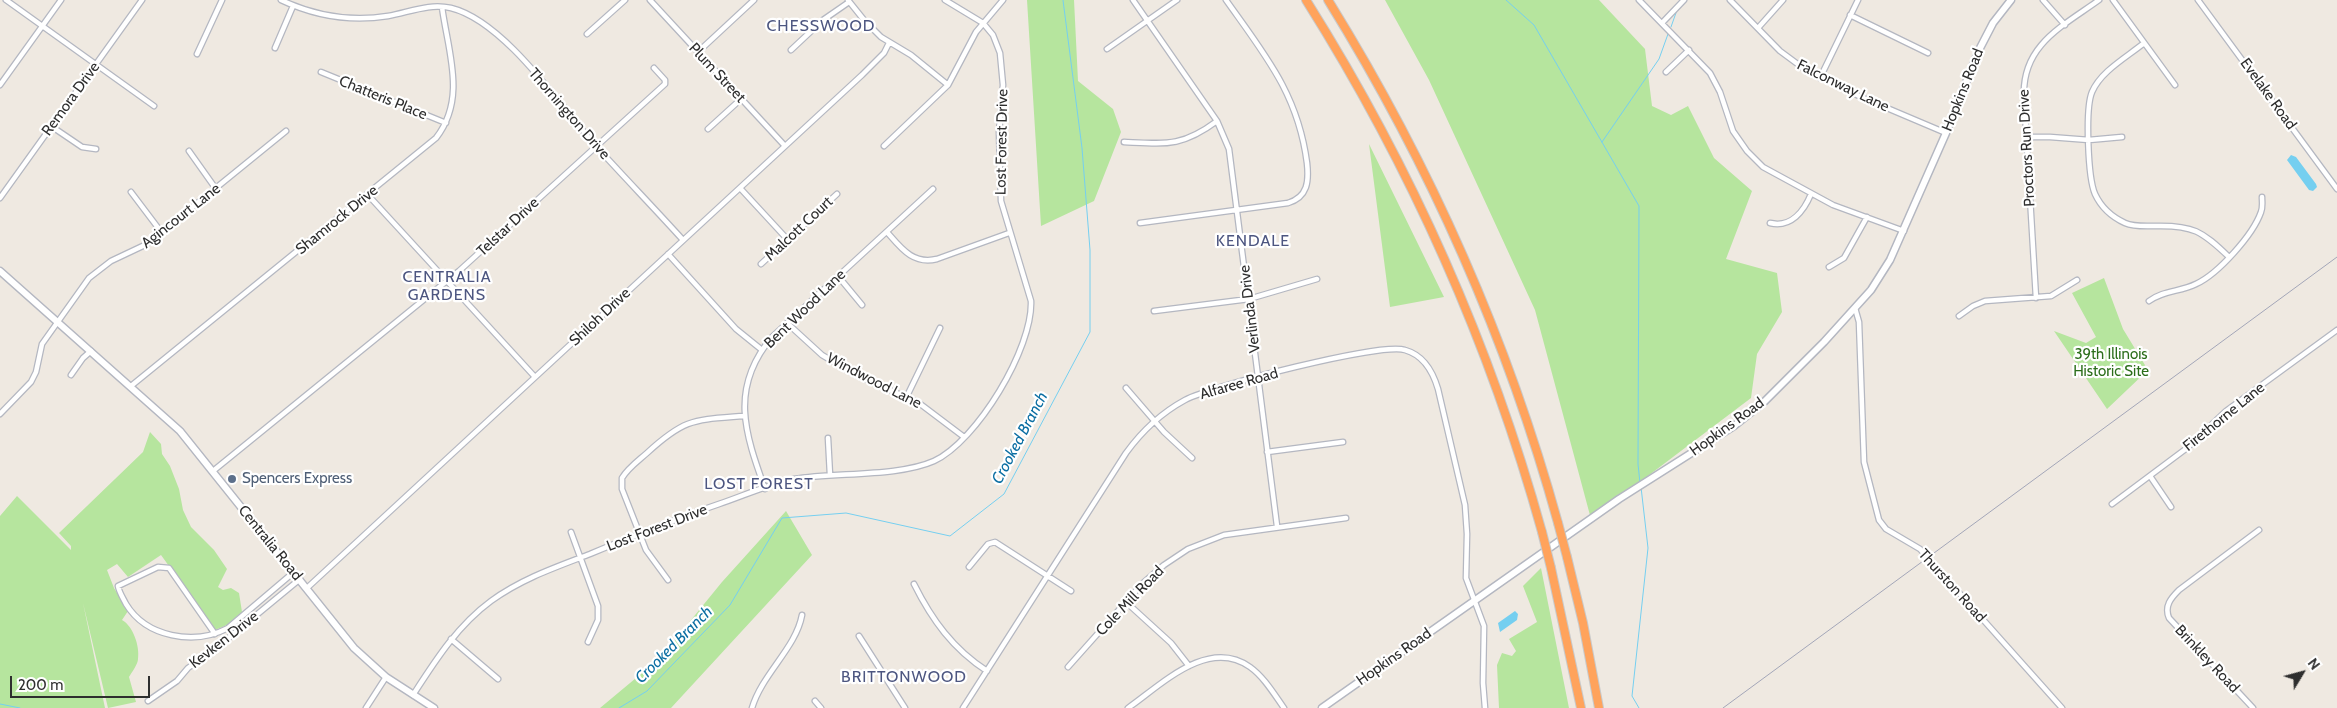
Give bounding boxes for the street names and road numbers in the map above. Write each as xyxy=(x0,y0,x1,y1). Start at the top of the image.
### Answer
street label: Plum Street xyxy=(685,39,749,107)
street label: Hopkins Road xyxy=(1938,46,1988,134)
street label: Evelake Road xyxy=(2236,55,2300,133)
street label: Falconway Lane xyxy=(1794,56,1892,116)
street label: Remora Drive xyxy=(38,59,104,139)
street label: Thornington Drive xyxy=(524,65,614,163)
street label: Chatteris Place xyxy=(336,72,430,124)
street label: Lost Forest Drive xyxy=(992,89,1012,195)
street label: Proctors Run Drive xyxy=(2015,89,2039,207)
street label: Agincourt Lane xyxy=(138,180,224,252)
street label: Shamrock Drive xyxy=(292,181,382,259)
street label: Malcott Court xyxy=(761,193,837,265)
street label: Telstar Drive xyxy=(473,194,543,260)
street label: Verlinda Drive xyxy=(1236,264,1264,354)
street label: Bent Wood Lane xyxy=(761,266,849,352)
street label: Shiloh Drive xyxy=(566,284,634,350)
street label: Windwood Lane xyxy=(824,349,924,413)
street label: Alfaree Road xyxy=(1198,364,1280,404)
street label: Firethorne Lane xyxy=(2180,379,2268,455)
street label: Hopkins Road xyxy=(1686,394,1768,460)
street label: Lost Forest Drive xyxy=(604,501,710,555)
street label: Centralia Road xyxy=(234,502,306,584)
street label: Thurston Road xyxy=(1914,546,1990,626)
street label: Cole Mill Road xyxy=(1092,562,1168,640)
street label: Kevken Drive xyxy=(186,608,262,672)
street label: Brinkley Road xyxy=(2171,621,2243,697)
street label: Hopkins Road xyxy=(1353,625,1435,689)

